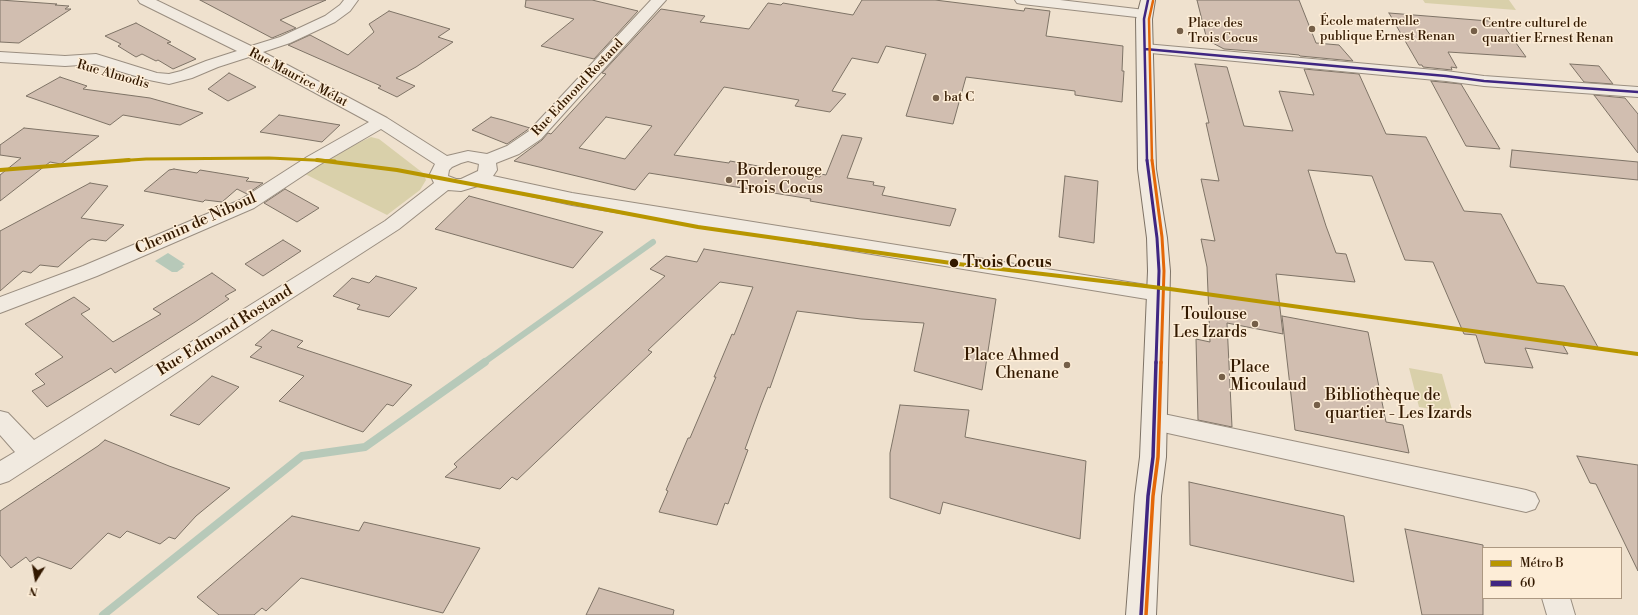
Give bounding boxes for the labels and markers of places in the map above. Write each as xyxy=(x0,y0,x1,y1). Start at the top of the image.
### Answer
place label: École maternelle publique Ernest Renan xyxy=(1320,14,1455,45)
place label: Place des Trois Cocus xyxy=(1188,16,1258,47)
place label: Centre culturel de quartier Ernest Renan xyxy=(1482,16,1613,47)
marker: École maternelle publique Ernest Renan xyxy=(1307,24,1317,34)
marker: Place des Trois Cocus xyxy=(1175,26,1185,36)
marker: Centre culturel de quartier Ernest Renan xyxy=(1469,26,1479,36)
place label: bat C xyxy=(944,90,974,106)
marker: bat C xyxy=(931,93,941,103)
place label: Borderouge Trois Cocus xyxy=(737,161,823,199)
marker: Borderouge Trois Cocus xyxy=(724,175,734,185)
place label: Trois Cocus xyxy=(963,253,1052,273)
marker: Trois Cocus xyxy=(948,257,960,269)
place label: Toulouse Les Izards xyxy=(1173,305,1247,343)
marker: Toulouse Les Izards xyxy=(1250,319,1260,329)
place label: Place Ahmed Chenane xyxy=(964,346,1059,384)
place label: Place Micoulaud xyxy=(1230,358,1307,396)
marker: Place Ahmed Chenane xyxy=(1062,360,1072,370)
marker: Place Micoulaud xyxy=(1217,372,1227,382)
place label: Bibliothèque de quartier - Les Izards xyxy=(1325,386,1472,424)
marker: Bibliothèque de quartier - Les Izards xyxy=(1312,400,1322,410)

